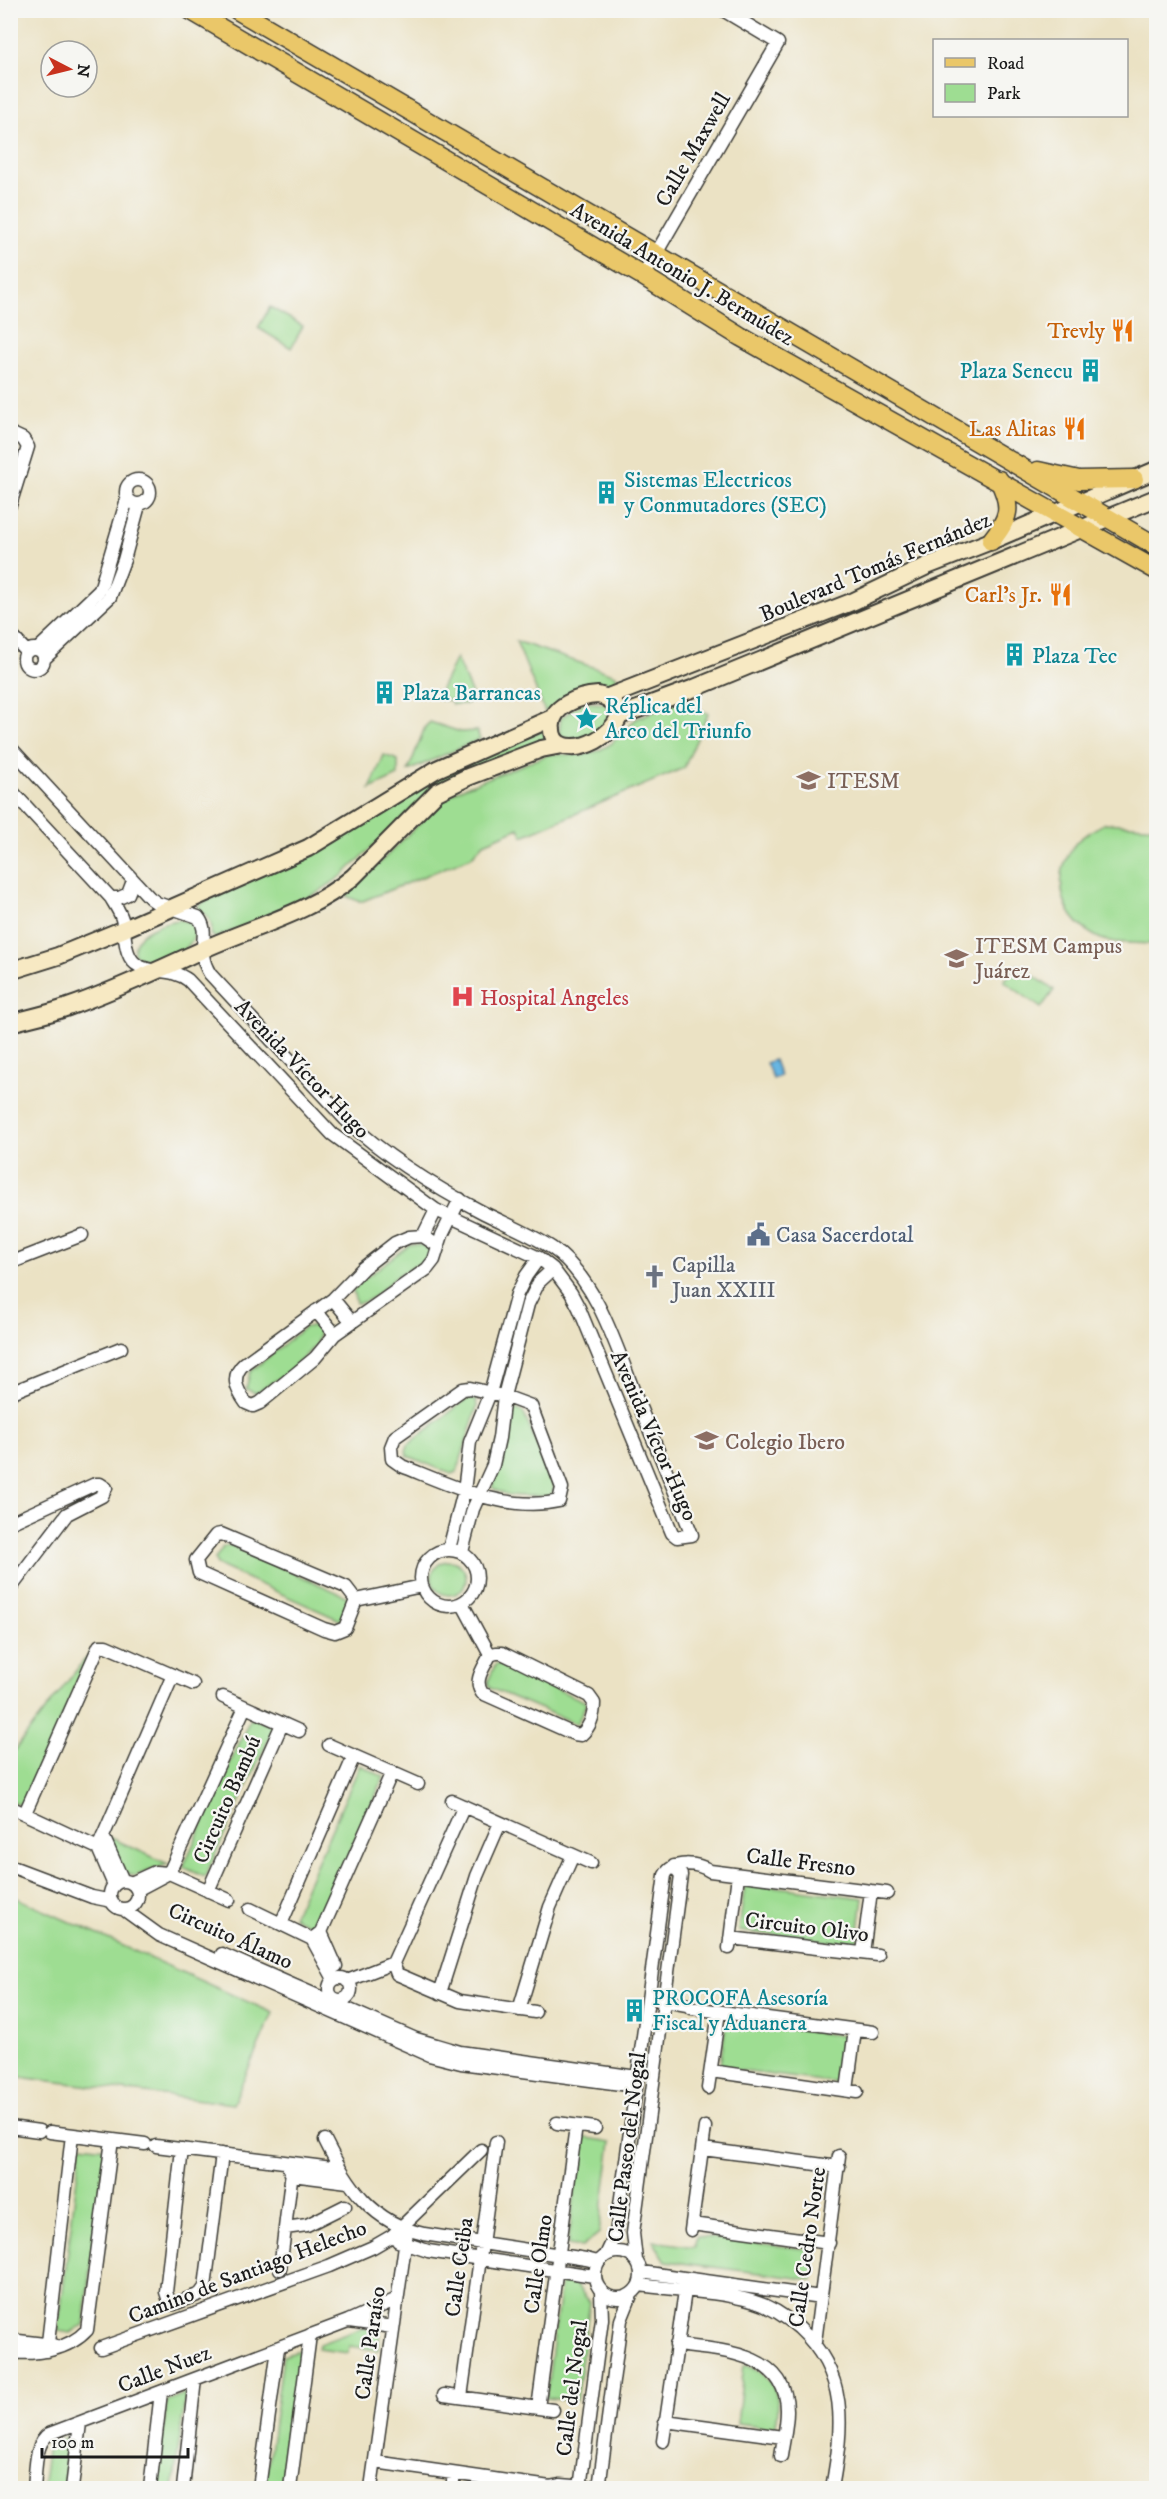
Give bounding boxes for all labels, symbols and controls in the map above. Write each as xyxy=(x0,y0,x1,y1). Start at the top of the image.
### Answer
north arrow xyxy=(39,39,99,99)
legend xyxy=(933,39,1128,117)
text: Road xyxy=(987,53,1024,75)
text: N xyxy=(72,63,94,78)
text: Park xyxy=(987,83,1021,105)
street label: Calle Maxwell xyxy=(650,87,737,212)
street label: Avenida Antonio J. Bermúdez xyxy=(565,197,799,352)
restaurant icon: Trevly xyxy=(1110,317,1136,343)
place label: Trevly xyxy=(1047,318,1106,345)
building icon: Plaza Senecu xyxy=(1078,357,1104,383)
place label: Plaza Senecu xyxy=(959,358,1073,385)
restaurant icon: Las Alitas xyxy=(1061,415,1087,441)
place label: Las Alitas xyxy=(969,416,1056,443)
place label: Sistemas Electricos y Conmutadores (SEC) xyxy=(624,467,827,519)
building icon: Sistemas Electricos y Conmutadores (SEC) xyxy=(593,479,619,505)
street label: Boulevard Tomás Fernández xyxy=(756,506,996,628)
restaurant icon: Carl's Jr. xyxy=(1047,581,1073,607)
place label: Carl's Jr. xyxy=(965,582,1042,609)
building icon: Plaza Tec xyxy=(1001,642,1027,668)
place label: Plaza Tec xyxy=(1032,643,1117,670)
building icon: Plaza Barrancas xyxy=(371,679,397,705)
place label: Plaza Barrancas xyxy=(402,680,541,707)
place label: Réplica del Arco del Triunfo xyxy=(605,693,751,745)
place icon: Réplica del Arco del Triunfo xyxy=(574,705,600,731)
school or university icon: ITESM xyxy=(796,767,822,793)
place label: ITESM xyxy=(827,768,900,795)
place label: ITESM Campus Juárez xyxy=(973,933,1122,985)
school or university icon: ITESM Campus Juárez xyxy=(944,945,970,971)
hospital icon: Hospital Angeles xyxy=(449,984,475,1010)
place label: Hospital Angeles xyxy=(480,985,629,1012)
street label: Avenida Víctor Hugo xyxy=(228,994,375,1144)
public building icon: Casa Sacerdotal xyxy=(745,1221,771,1247)
place label: Casa Sacerdotal xyxy=(776,1222,914,1249)
place label: Capilla Juan XXIII xyxy=(670,1252,776,1304)
church icon: Capilla Juan XXIII xyxy=(641,1264,667,1290)
street label: Avenida Víctor Hugo xyxy=(604,1346,703,1525)
school or university icon: Colegio Ibero xyxy=(694,1428,720,1454)
place label: Colegio Ibero xyxy=(725,1429,845,1456)
street label: Circuito Bambú xyxy=(187,1731,268,1868)
street label: Calle Fresno xyxy=(745,1842,857,1883)
street label: Circuito Álamo xyxy=(164,1896,297,1976)
street label: Circuito Olivo xyxy=(743,1907,870,1948)
place label: PROCOFA Asesoría Fiscal y Aduanera xyxy=(652,1985,829,2037)
building icon: PROCOFA Asesoría Fiscal y Aduanera xyxy=(621,1997,647,2023)
street label: Calle Paseo del Nogal xyxy=(602,2050,653,2244)
street label: Calle Cedro Norte xyxy=(783,2165,832,2329)
street label: Calle Olmo xyxy=(518,2213,559,2316)
street label: Camino de Santiago Helecho xyxy=(125,2214,370,2330)
street label: Calle Ceiba xyxy=(439,2215,480,2319)
street label: Calle Paraíso xyxy=(349,2285,392,2402)
street label: Calle del Nogal xyxy=(551,2318,594,2458)
street label: Calle Nuez xyxy=(114,2339,215,2400)
scale bar xyxy=(42,2421,188,2459)
text: 100 m xyxy=(51,2432,94,2454)

